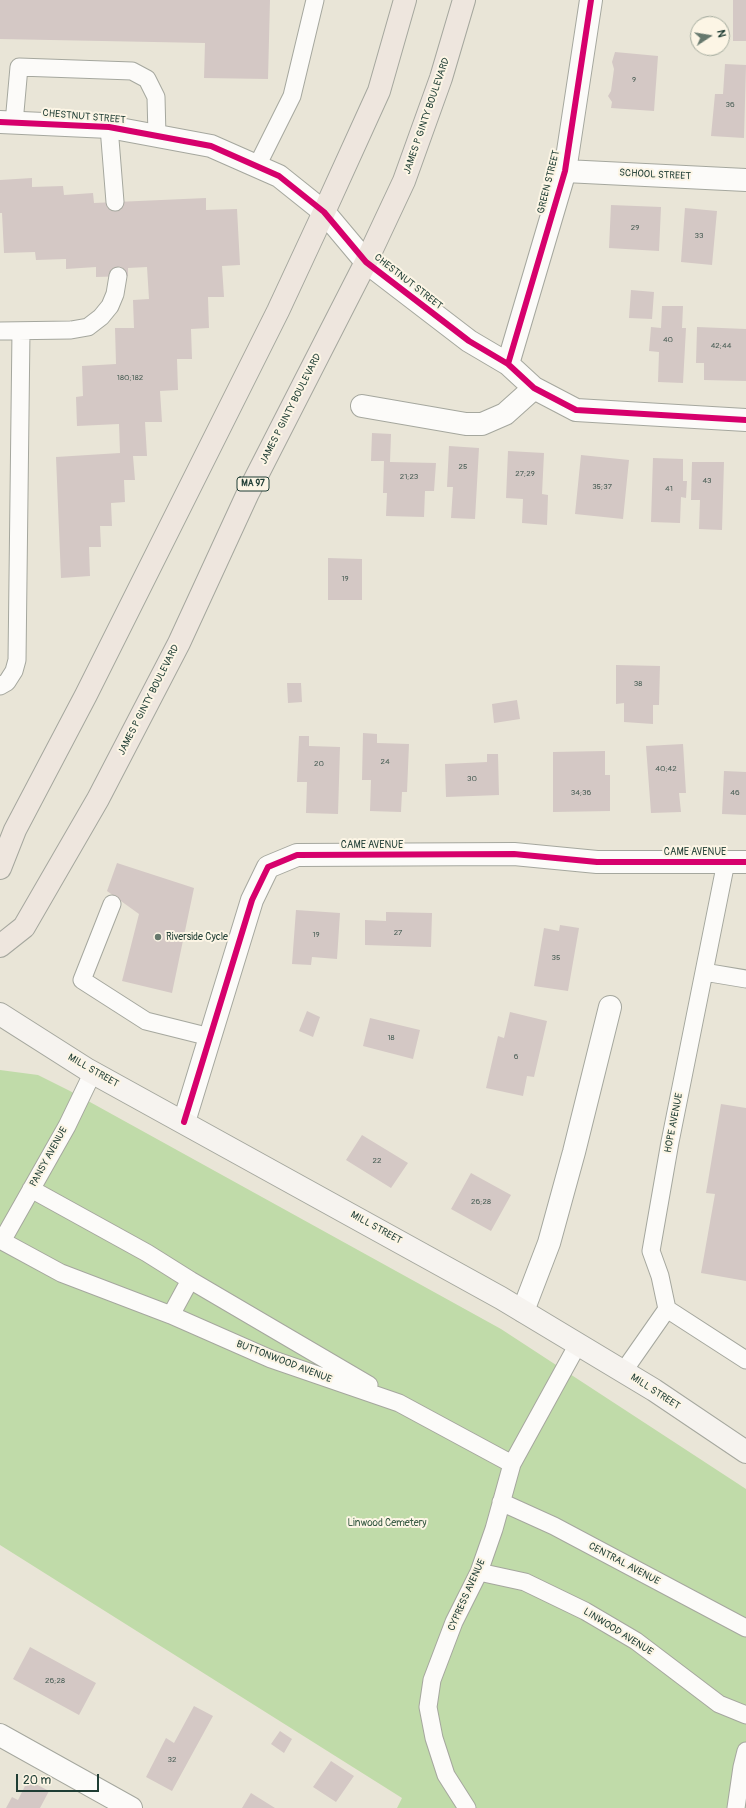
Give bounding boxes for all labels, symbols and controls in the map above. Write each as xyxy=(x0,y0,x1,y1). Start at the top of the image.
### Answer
north arrow xyxy=(690,16,730,56)
text: N xyxy=(714,29,728,39)
street label: JAMES P GINTY BOULEVARD xyxy=(401,56,453,176)
house number: 9 xyxy=(632,75,636,85)
house number: 36 xyxy=(725,100,735,110)
street label: CHESTNUT STREET xyxy=(42,107,126,127)
street label: GREEN STREET xyxy=(535,149,563,215)
street label: SCHOOL STREET xyxy=(619,167,691,183)
house number: 29 xyxy=(631,223,639,233)
house number: 33 xyxy=(695,231,703,241)
street label: CHESTNUT STREET xyxy=(371,252,445,312)
house number: 40 xyxy=(663,335,673,345)
house number: 42;44 xyxy=(711,341,731,351)
street label: JAMES P GINTY BOULEVARD xyxy=(258,352,324,466)
house number: 180;182 xyxy=(117,373,143,383)
house number: 25 xyxy=(459,462,467,472)
house number: 27;29 xyxy=(515,469,535,479)
house number: 21;23 xyxy=(400,472,418,482)
house number: 43 xyxy=(702,476,712,486)
road number: MA 97 xyxy=(237,477,269,491)
house number: 35;37 xyxy=(592,482,612,492)
house number: 41 xyxy=(665,484,673,494)
house number: 19 xyxy=(341,574,349,584)
street label: JAMES P GINTY BOULEVARD xyxy=(116,643,182,757)
house number: 38 xyxy=(634,679,642,689)
house number: 24 xyxy=(380,757,390,767)
house number: 20 xyxy=(314,759,324,769)
house number: 40;42 xyxy=(655,764,677,774)
house number: 30 xyxy=(467,774,477,784)
house number: 34;36 xyxy=(571,788,591,798)
house number: 46 xyxy=(730,788,740,798)
street label: CAME AVENUE xyxy=(341,839,403,851)
street label: CAME AVENUE xyxy=(664,846,726,858)
house number: 27 xyxy=(394,928,402,938)
house number: 19 xyxy=(312,930,320,940)
place label: Riverside Cycle xyxy=(166,931,228,943)
marker: Riverside Cycle xyxy=(153,932,163,942)
house number: 35 xyxy=(552,953,560,963)
house number: 18 xyxy=(387,1033,395,1043)
street label: MILL STREET xyxy=(65,1052,121,1090)
house number: 6 xyxy=(514,1052,518,1062)
street label: HOPE AVENUE xyxy=(662,1092,686,1154)
street label: PANSY AVENUE xyxy=(28,1125,70,1189)
house number: 22 xyxy=(373,1156,381,1166)
house number: 26;28 xyxy=(471,1197,491,1207)
street label: MILL STREET xyxy=(348,1209,404,1247)
street label: BUTTONWOOD AVENUE xyxy=(235,1338,333,1386)
street label: MILL STREET xyxy=(628,1372,682,1412)
park label: Linwood Cemetery xyxy=(347,1517,427,1529)
street label: CENTRAL AVENUE xyxy=(586,1540,662,1588)
street label: CYPRESS AVENUE xyxy=(446,1557,488,1633)
street label: LINWOOD AVENUE xyxy=(581,1606,655,1658)
house number: 26;28 xyxy=(45,1676,65,1686)
house number: 32 xyxy=(168,1755,176,1765)
scale bar xyxy=(18,1766,101,1792)
text: 20 m xyxy=(23,1773,51,1788)

